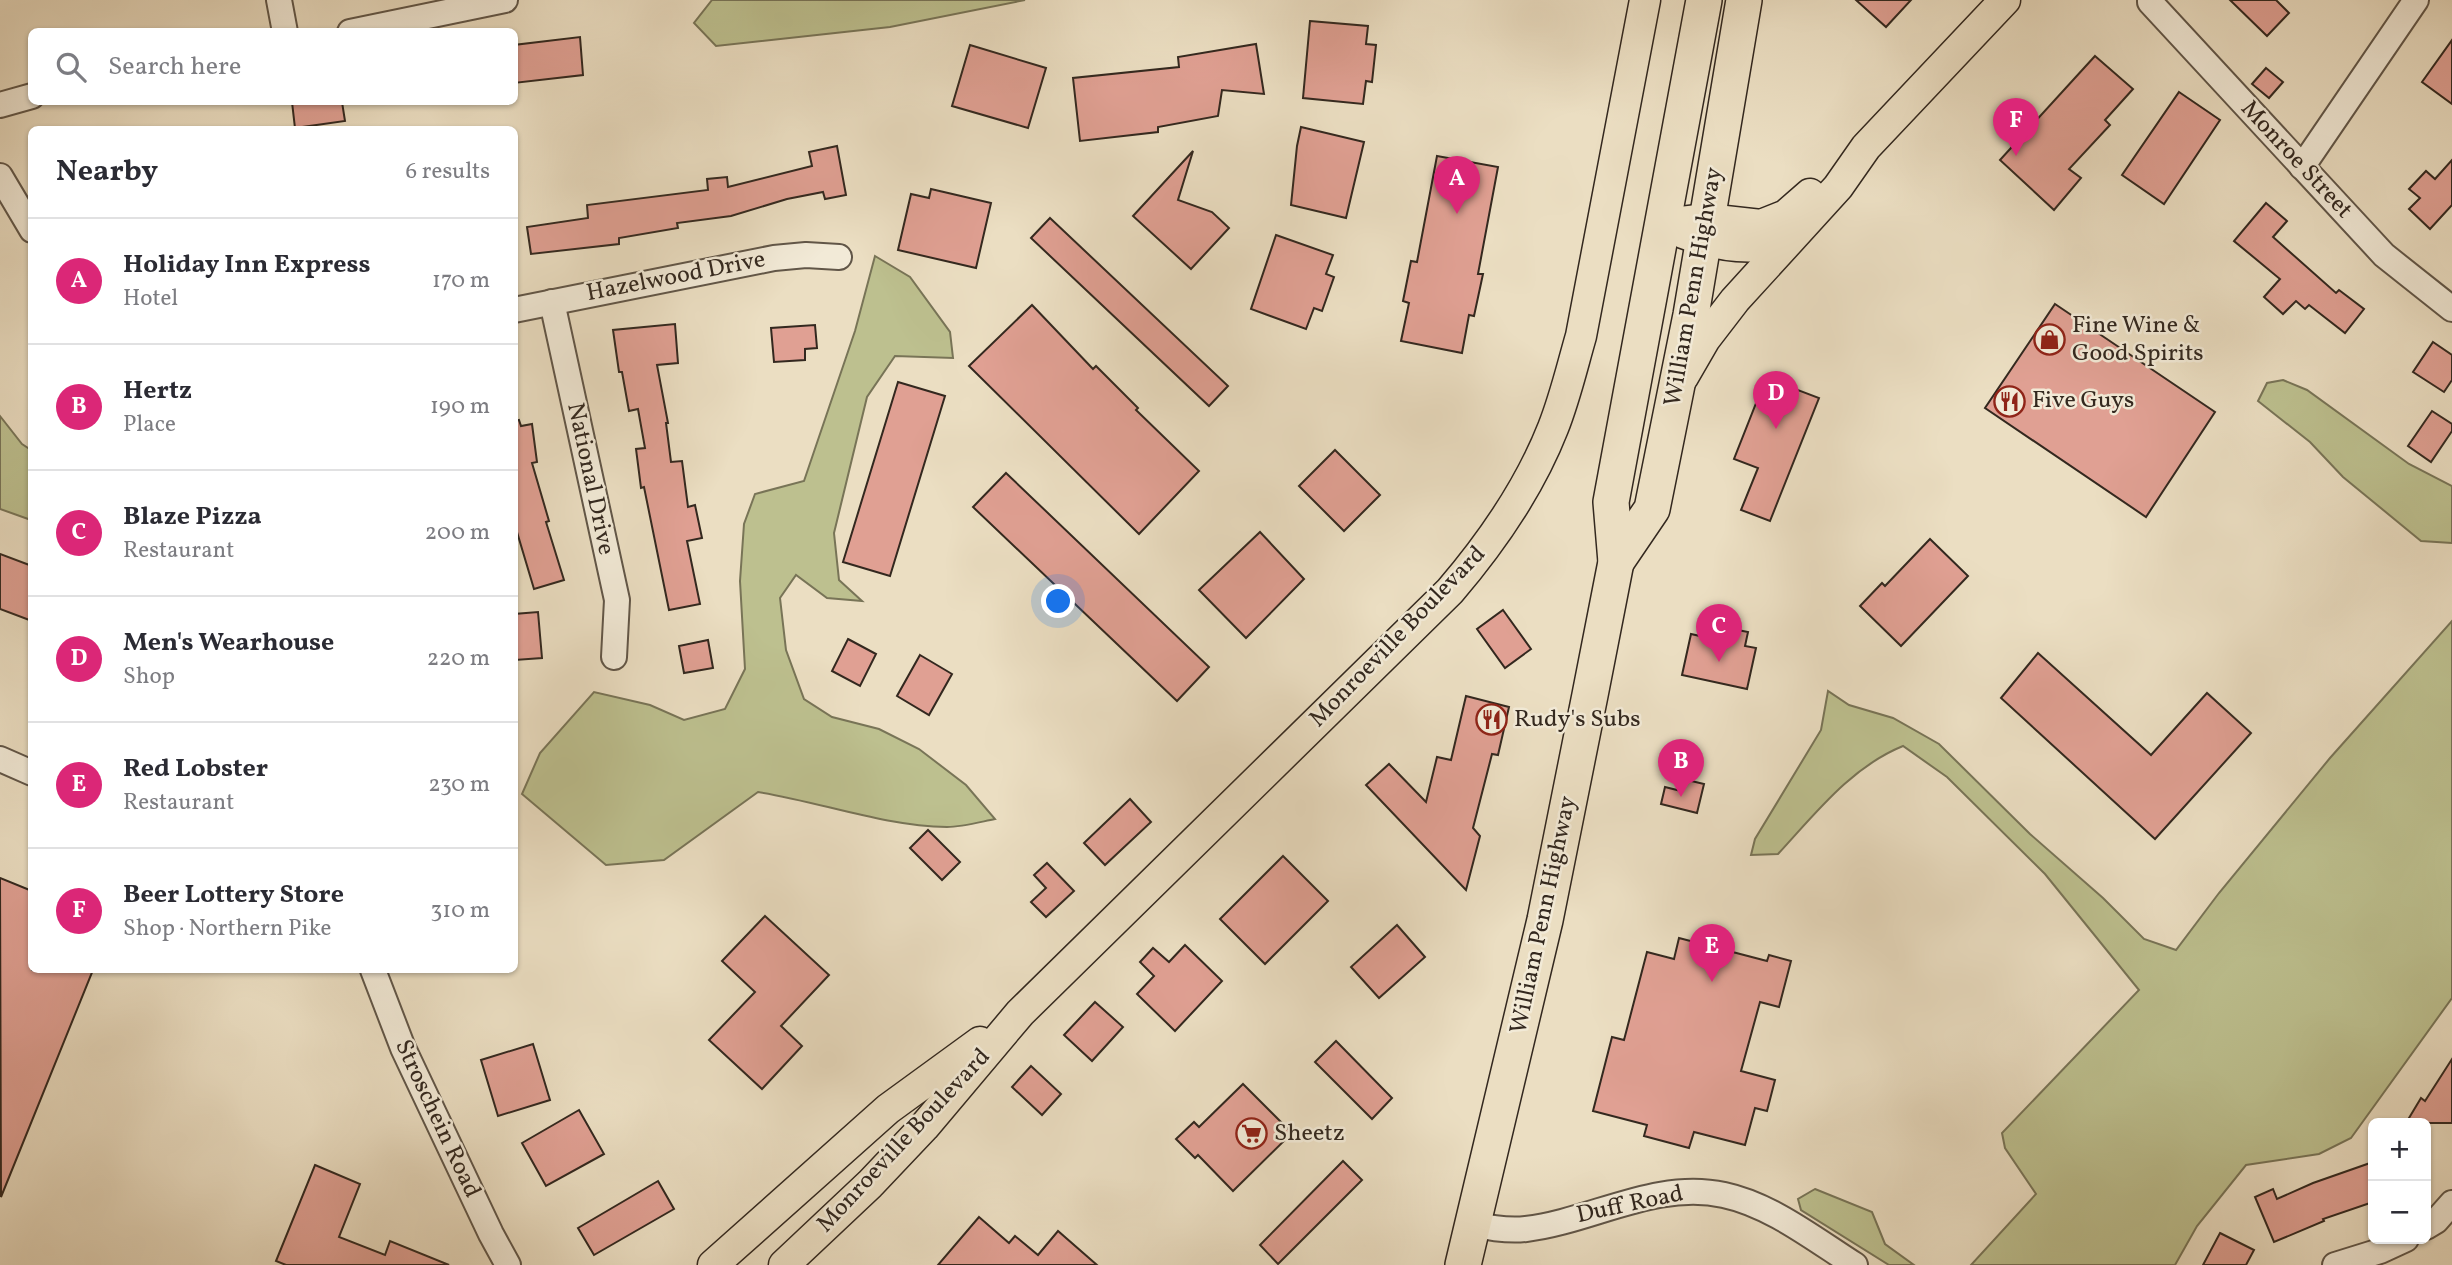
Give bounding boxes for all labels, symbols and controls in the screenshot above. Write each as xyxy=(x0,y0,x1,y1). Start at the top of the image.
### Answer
search box xyxy=(28,28,518,105)
icon: search xyxy=(52,48,90,86)
text: Search here xyxy=(108,49,241,85)
street label: Monroe Street xyxy=(2232,93,2360,227)
pin: F xyxy=(1993,98,2039,156)
text: Nearby xyxy=(56,151,158,193)
text: 6 results xyxy=(406,156,490,188)
pin: A xyxy=(1434,156,1480,214)
street label: William Penn Highway xyxy=(1656,165,1732,409)
street label: Hazelwood Drive xyxy=(584,243,768,311)
text: Holiday Inn Express xyxy=(123,247,371,283)
text: A xyxy=(71,265,87,297)
text: 170 m xyxy=(432,265,490,297)
text: Hotel xyxy=(123,283,178,315)
place label: Fine Wine & Good Spirits xyxy=(2072,309,2204,371)
shop icon: Fine Wine & Good Spirits xyxy=(2032,323,2066,357)
pin: D xyxy=(1753,371,1799,429)
text: Hertz xyxy=(123,373,192,409)
restaurant icon: Five Guys xyxy=(1992,384,2026,418)
place label: Five Guys xyxy=(2032,384,2134,418)
text: B xyxy=(71,391,87,423)
text: 190 m xyxy=(430,391,490,423)
street label: National Drive xyxy=(557,400,623,558)
text: Place xyxy=(123,409,176,441)
text: Blaze Pizza xyxy=(123,499,262,535)
text: C xyxy=(72,517,86,549)
text: 200 m xyxy=(425,517,490,549)
text: Restaurant xyxy=(123,535,234,567)
street label: Monroeville Boulevard xyxy=(1302,538,1494,736)
your location xyxy=(1041,584,1075,618)
pin: C xyxy=(1696,604,1742,662)
text: Men's Wearhouse xyxy=(123,625,334,661)
text: D xyxy=(71,643,87,675)
text: 220 m xyxy=(427,643,490,675)
text: Shop xyxy=(123,661,175,693)
restaurant icon: Rudy's Subs xyxy=(1474,703,1508,737)
place label: Rudy's Subs xyxy=(1514,703,1640,737)
pin: B xyxy=(1658,739,1704,797)
text: Red Lobster xyxy=(123,751,268,787)
text: E xyxy=(72,769,86,801)
text: 230 m xyxy=(428,769,490,801)
text: Restaurant xyxy=(123,787,234,819)
street label: William Penn Highway xyxy=(1502,793,1586,1037)
text: Beer Lottery Store xyxy=(123,877,344,913)
text: F xyxy=(72,895,86,927)
text: 310 m xyxy=(430,895,490,927)
text: Shop · Northern Pike xyxy=(123,913,332,945)
pin: E xyxy=(1689,924,1735,982)
street label: Stroschein Road xyxy=(385,1034,489,1204)
street label: Monroeville Boulevard xyxy=(809,1041,999,1241)
supermarket icon: Sheetz xyxy=(1234,1117,1268,1151)
place label: Sheetz xyxy=(1274,1117,1345,1151)
map controls xyxy=(2368,1118,2431,1244)
button: + xyxy=(2368,1118,2431,1181)
street label: Duff Road xyxy=(1573,1177,1687,1233)
button: − xyxy=(2368,1181,2431,1244)

